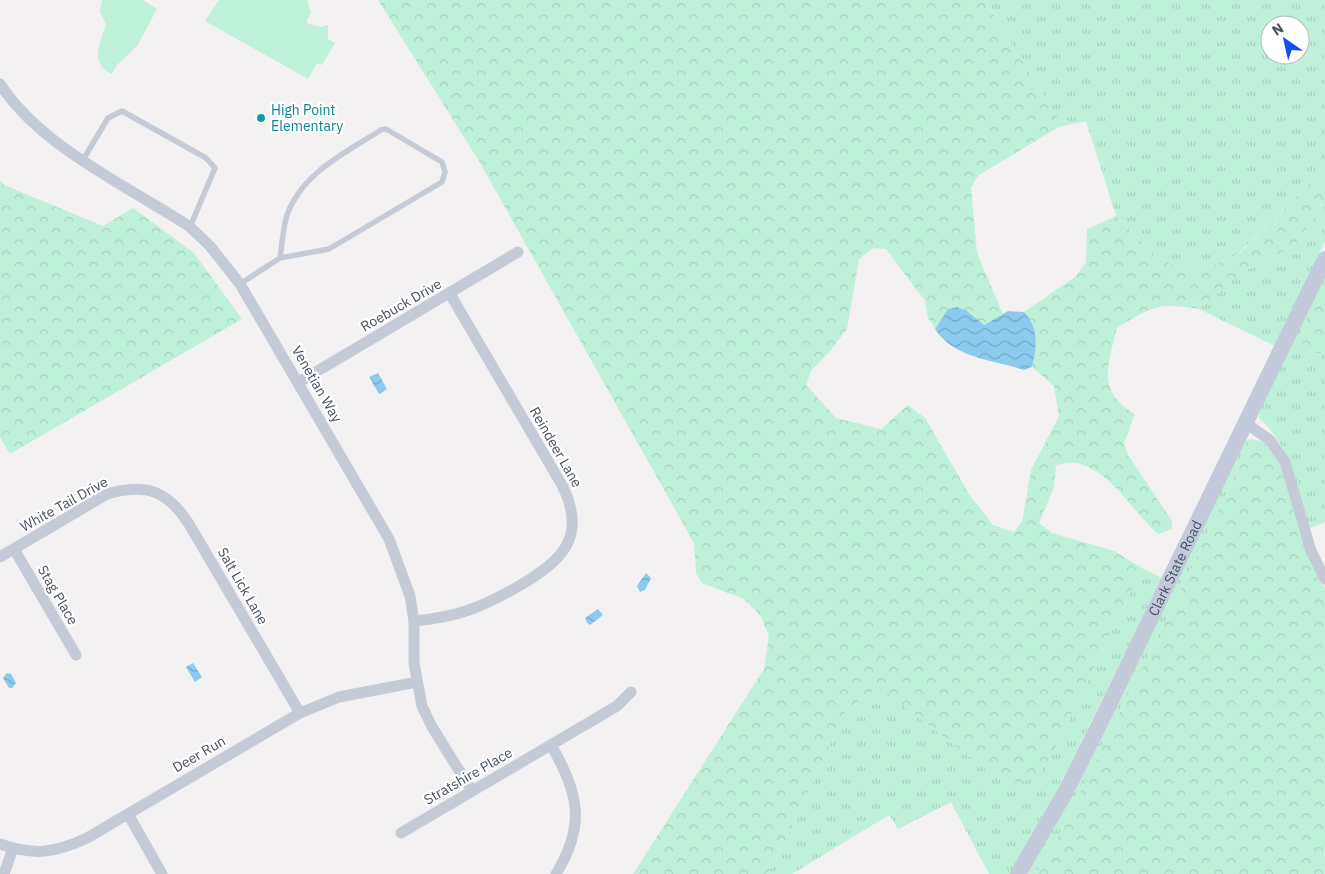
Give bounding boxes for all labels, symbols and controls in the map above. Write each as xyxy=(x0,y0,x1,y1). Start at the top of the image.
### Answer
north arrow xyxy=(1260,15,1310,65)
text: N xyxy=(1268,19,1287,40)
place label: High Point Elementary xyxy=(271,101,343,135)
marker: High Point Elementary xyxy=(255,112,267,124)
street label: Roebuck Drive xyxy=(357,274,445,335)
street label: Venetian Way xyxy=(288,343,346,425)
street label: Reindeer Lane xyxy=(526,404,586,491)
street label: White Tail Drive xyxy=(17,472,111,535)
street label: Clark State Road xyxy=(1144,517,1206,619)
street label: Salt Lick Lane xyxy=(214,544,272,628)
street label: Stag Place xyxy=(34,562,82,628)
street label: Deer Run xyxy=(169,732,229,776)
street label: Stratshire Place xyxy=(421,743,516,809)

